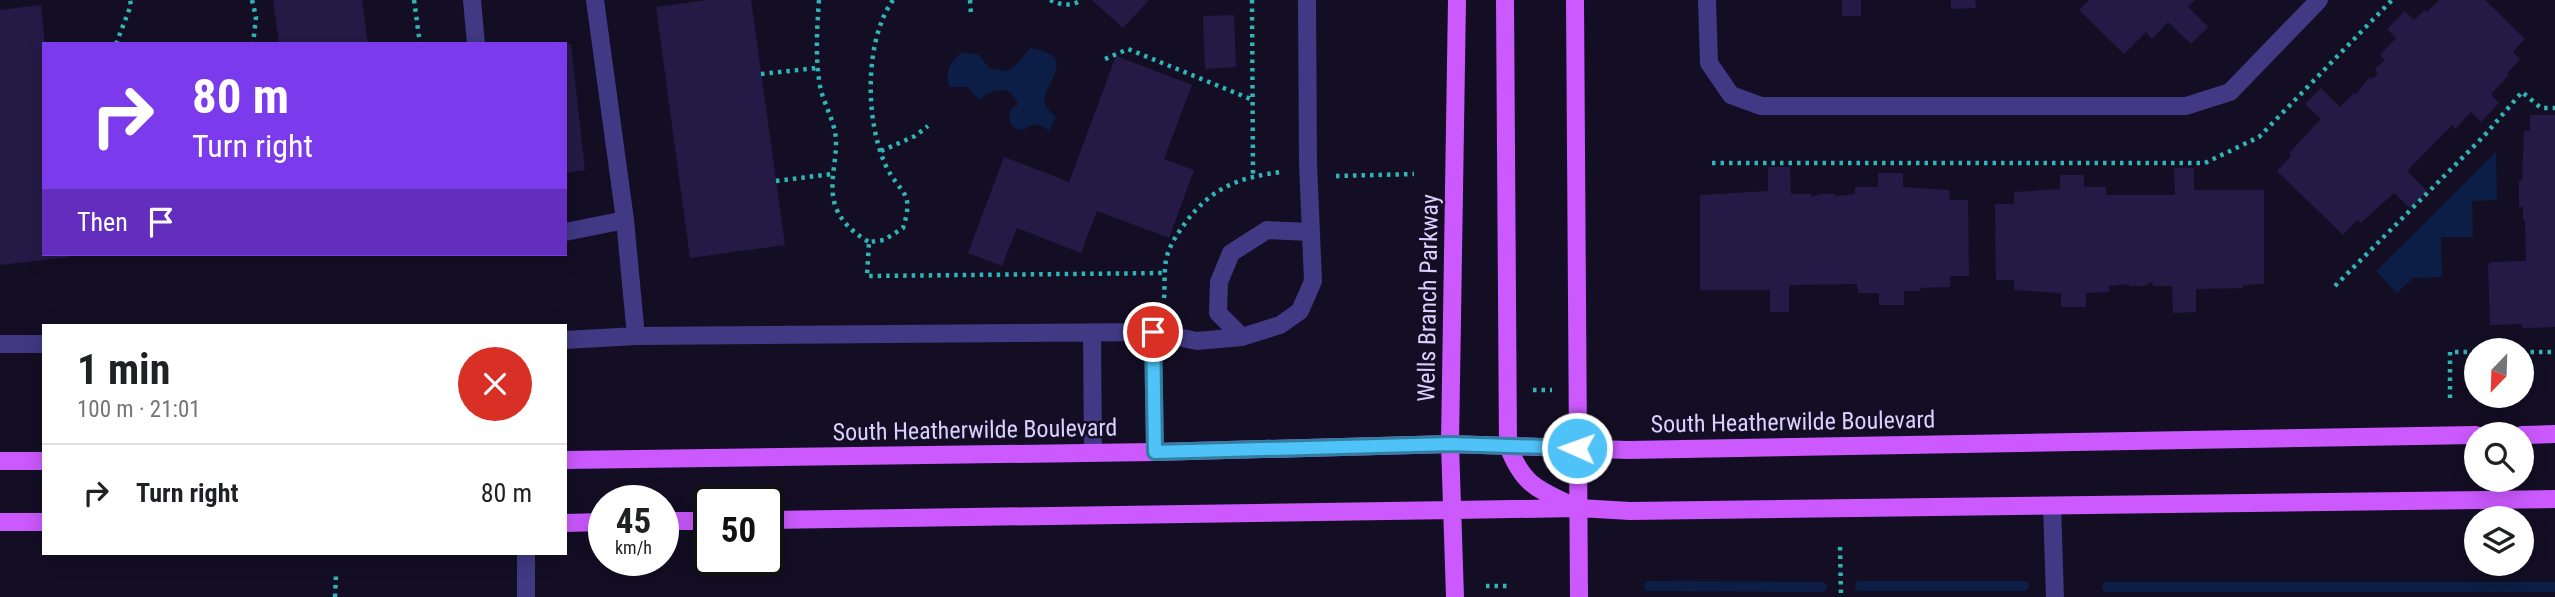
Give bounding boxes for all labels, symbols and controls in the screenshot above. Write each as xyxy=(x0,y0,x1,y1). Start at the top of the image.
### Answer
text: 80 m xyxy=(192,68,289,125)
icon: right xyxy=(77,70,168,161)
text: Turn right xyxy=(192,127,313,165)
street label: Wells Branch Parkway xyxy=(1412,194,1444,402)
icon: arrive xyxy=(142,203,180,241)
text: Then xyxy=(77,207,128,237)
pin xyxy=(1123,302,1183,362)
icon: arrive xyxy=(1134,313,1172,351)
north arrow xyxy=(2464,338,2534,408)
map controls xyxy=(2464,338,2534,576)
text: 1 min xyxy=(77,345,170,394)
button: close xyxy=(458,347,532,421)
text: 100 m · 21:01 xyxy=(77,396,201,423)
street label: South Heatherwilde Boulevard xyxy=(1650,406,1936,438)
position arrow xyxy=(1540,411,1614,485)
street label: South Heatherwilde Boulevard xyxy=(832,414,1118,446)
button: search xyxy=(2464,422,2534,492)
icon: right xyxy=(77,474,115,512)
text: Turn right xyxy=(136,478,238,508)
text: 80 m xyxy=(481,478,532,508)
speed limit sign: 50 xyxy=(693,485,784,576)
text: 45 xyxy=(616,501,651,542)
button: layers xyxy=(2464,506,2534,576)
text: km/h xyxy=(615,537,652,558)

